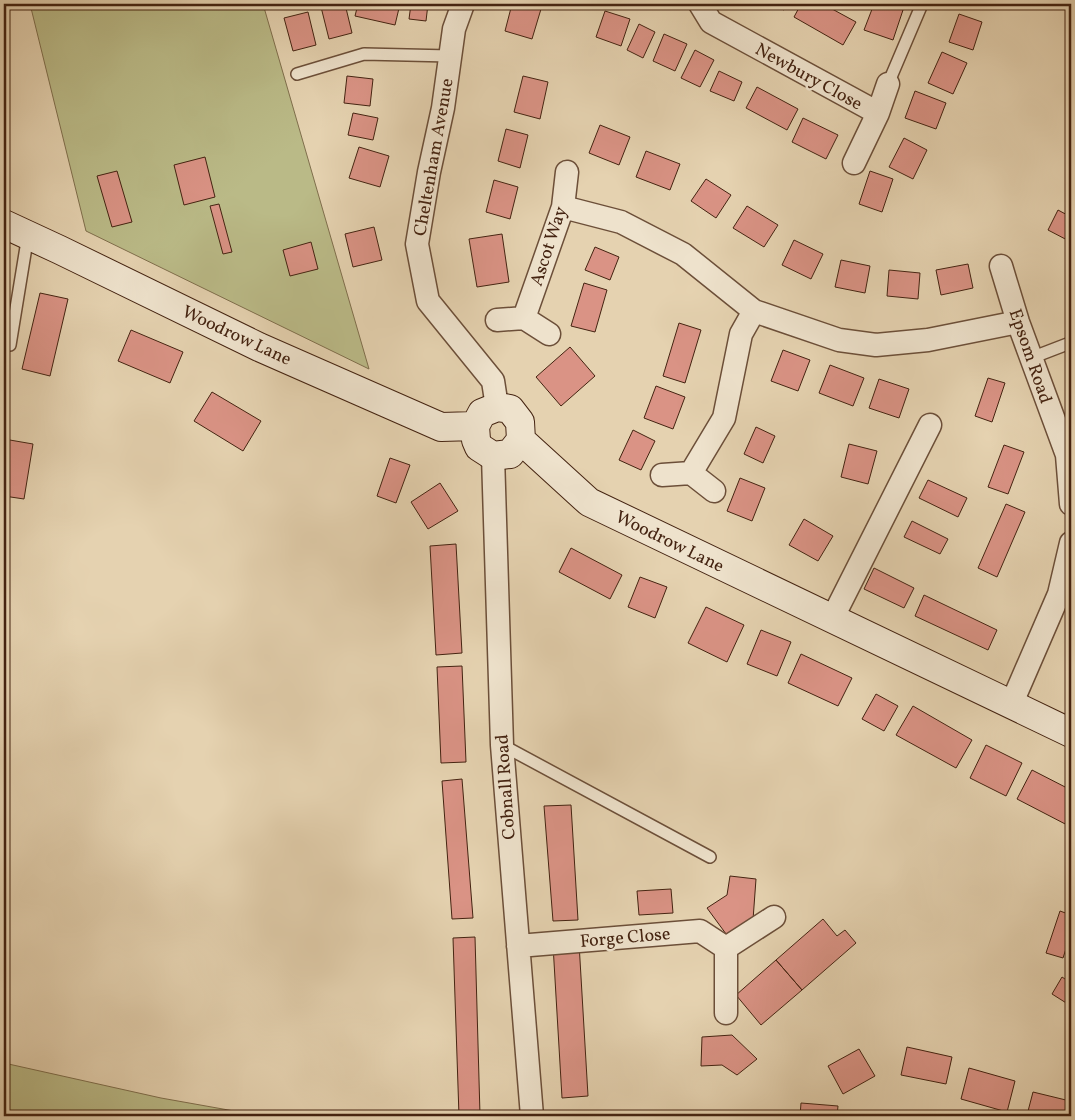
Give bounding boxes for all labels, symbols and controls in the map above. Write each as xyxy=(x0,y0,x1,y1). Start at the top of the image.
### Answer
street label: Newbury Close xyxy=(750,38,866,117)
street label: Cheltenham Avenue xyxy=(408,76,461,238)
street label: Ascot Way xyxy=(525,203,574,289)
street label: Woodrow Lane xyxy=(178,300,295,373)
street label: Epsom Road xyxy=(1002,306,1057,407)
street label: Woodrow Lane xyxy=(611,505,728,579)
street label: Cobnall Road xyxy=(490,733,523,840)
street label: Forge Close xyxy=(579,922,671,955)

